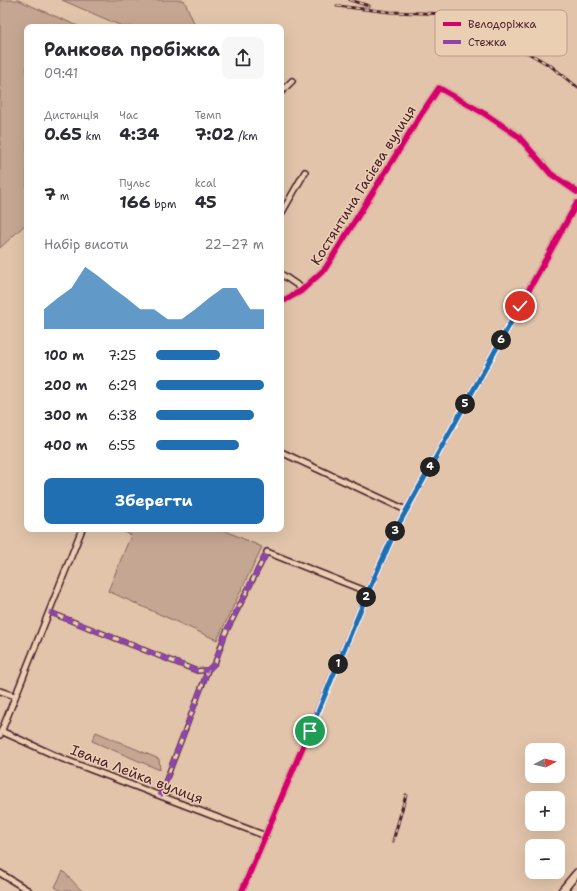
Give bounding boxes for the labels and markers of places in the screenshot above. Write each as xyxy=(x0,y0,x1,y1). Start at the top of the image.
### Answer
pin xyxy=(503,289,537,323)
pin: 6 xyxy=(491,330,511,350)
pin: 5 xyxy=(455,394,475,414)
pin: 4 xyxy=(420,457,440,477)
pin: 3 xyxy=(385,521,405,541)
pin: 2 xyxy=(356,587,376,607)
pin: 1 xyxy=(328,654,348,674)
pin xyxy=(293,714,327,748)

